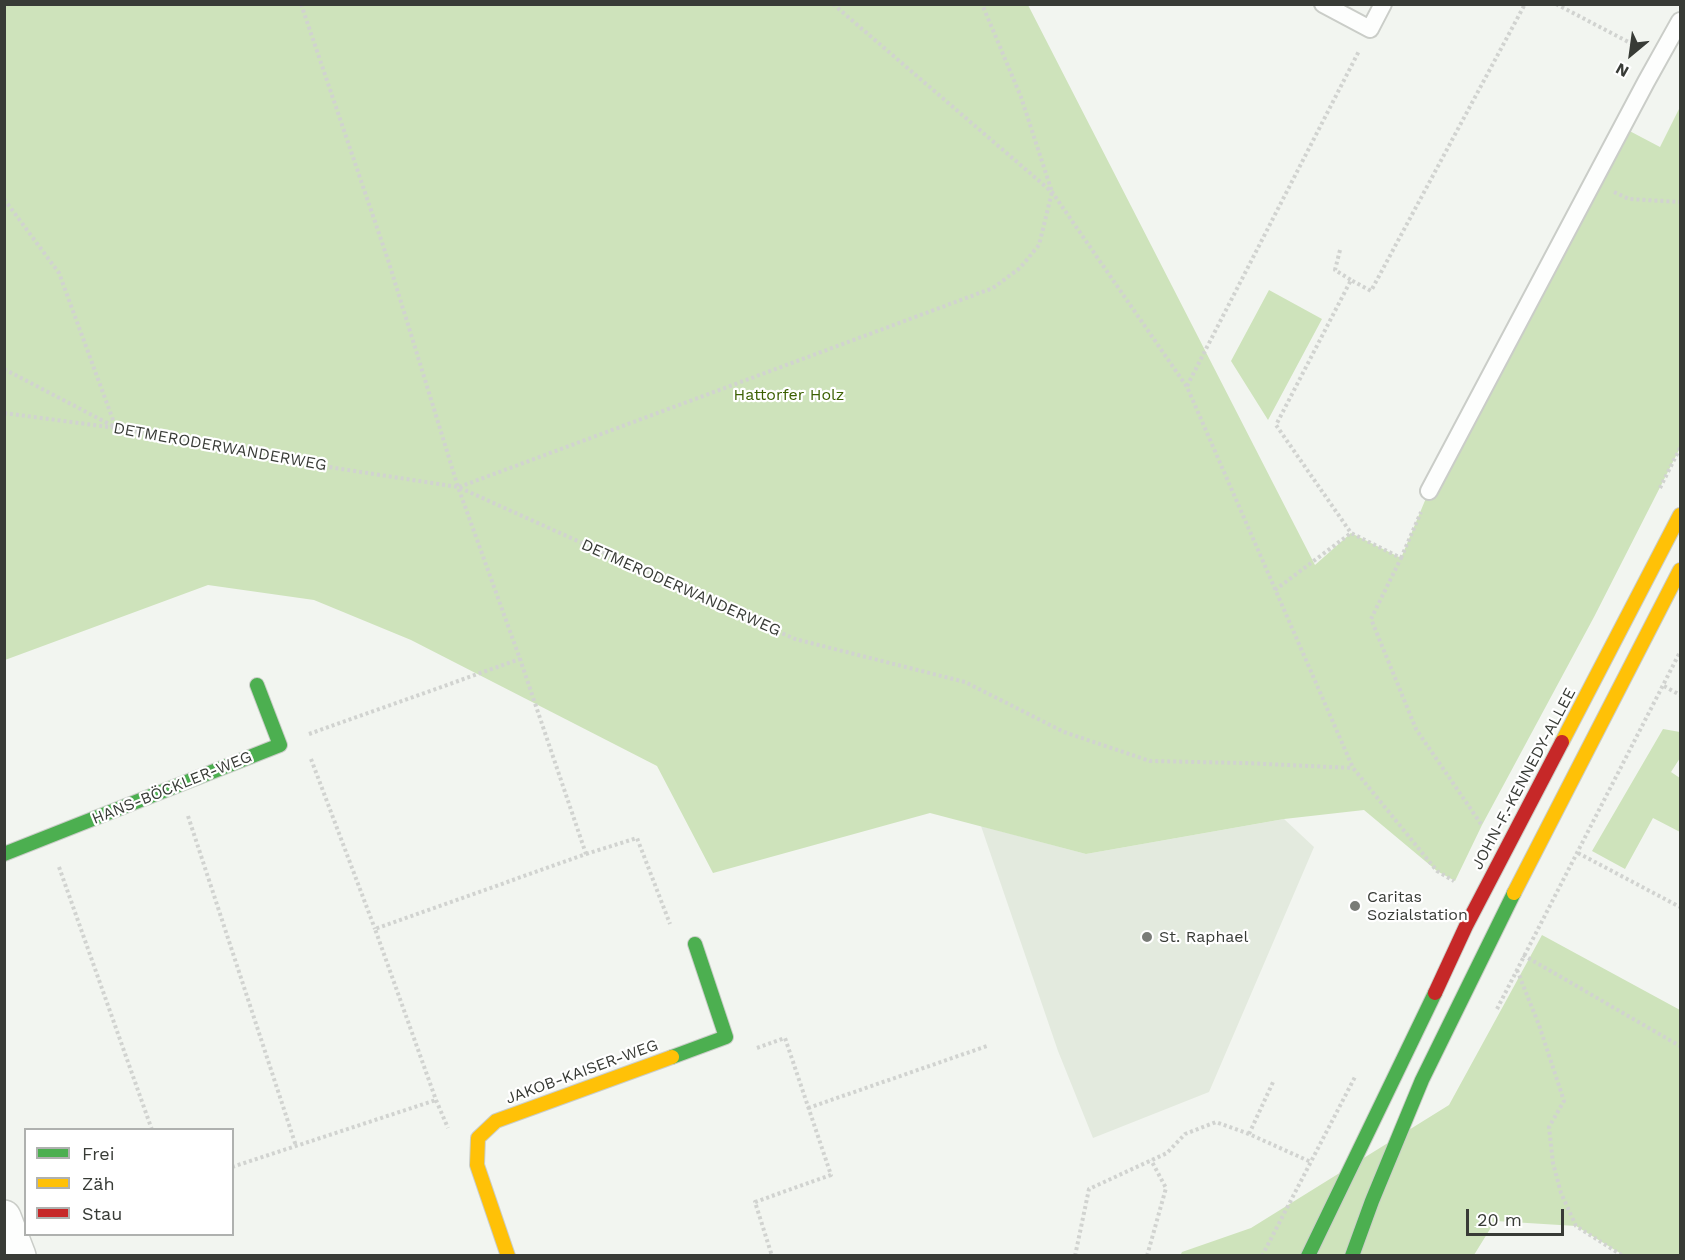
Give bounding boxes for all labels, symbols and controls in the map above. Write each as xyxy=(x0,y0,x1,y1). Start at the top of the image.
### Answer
north arrow xyxy=(1601,24,1661,84)
text: N xyxy=(1612,59,1632,81)
park label: Hattorfer Holz xyxy=(734,385,844,405)
street label: DETMERODERWANDERWEG xyxy=(112,419,328,475)
street label: DETMERODERWANDERWEG xyxy=(578,535,784,641)
street label: JOHN-F.-KENNEDY-ALLEE xyxy=(1468,685,1580,873)
street label: HANS-BÖCKLER-WEG xyxy=(89,747,255,829)
place label: Caritas Sozialstation xyxy=(1367,887,1468,925)
marker: Caritas Sozialstation xyxy=(1348,899,1362,913)
place label: St. Raphael xyxy=(1159,927,1248,947)
marker: St. Raphael xyxy=(1140,930,1154,944)
street label: JAKOB-KAISER-WEG xyxy=(503,1036,661,1108)
legend xyxy=(24,1128,234,1236)
text: Frei xyxy=(82,1143,114,1164)
text: Zäh xyxy=(82,1173,115,1194)
scale bar xyxy=(1469,1197,1566,1235)
text: Stau xyxy=(82,1203,122,1224)
text: 20 m xyxy=(1477,1209,1522,1230)

